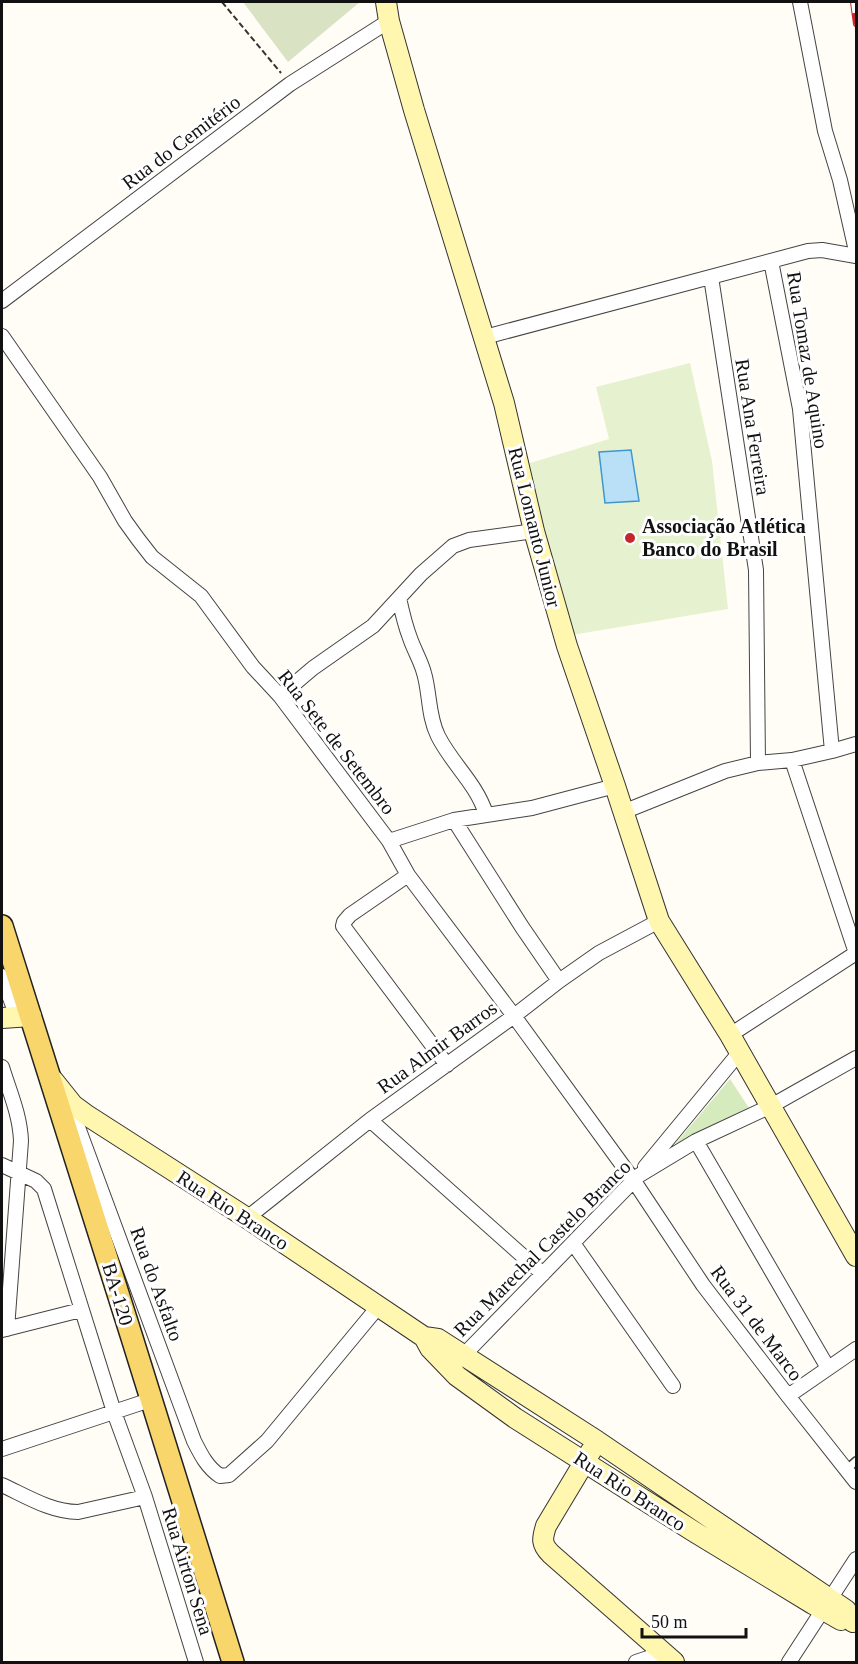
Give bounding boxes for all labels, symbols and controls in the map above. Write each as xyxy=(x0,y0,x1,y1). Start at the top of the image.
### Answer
street label: Rua do Cemitério xyxy=(118,90,244,194)
street label: Rua Tomaz de Aquino xyxy=(782,270,833,450)
street label: Rua Ana Ferreira xyxy=(731,357,775,497)
street label: Rua Lomanto Junior xyxy=(504,445,566,610)
place label: Associação Atlética Banco do Brasil xyxy=(642,515,806,560)
marker: Associação Atlética Banco do Brasil xyxy=(623,531,637,545)
street label: Rua Sete de Setembro xyxy=(274,665,400,819)
street label: Rua Almir Barros xyxy=(373,996,501,1098)
street label: Rua Marechal Castelo Branco xyxy=(449,1155,635,1341)
street label: Rua Rio Branco xyxy=(173,1166,293,1254)
street label: Rua do Asfalto xyxy=(126,1224,188,1344)
street label: BA-120 xyxy=(98,1260,138,1328)
street label: Rua 31 de Marco xyxy=(707,1261,807,1385)
street label: Rua Rio Branco xyxy=(570,1447,690,1535)
street label: Rua Airton Sena xyxy=(158,1505,218,1638)
scale bar xyxy=(642,1601,746,1639)
text: 50 m xyxy=(651,1612,688,1632)

